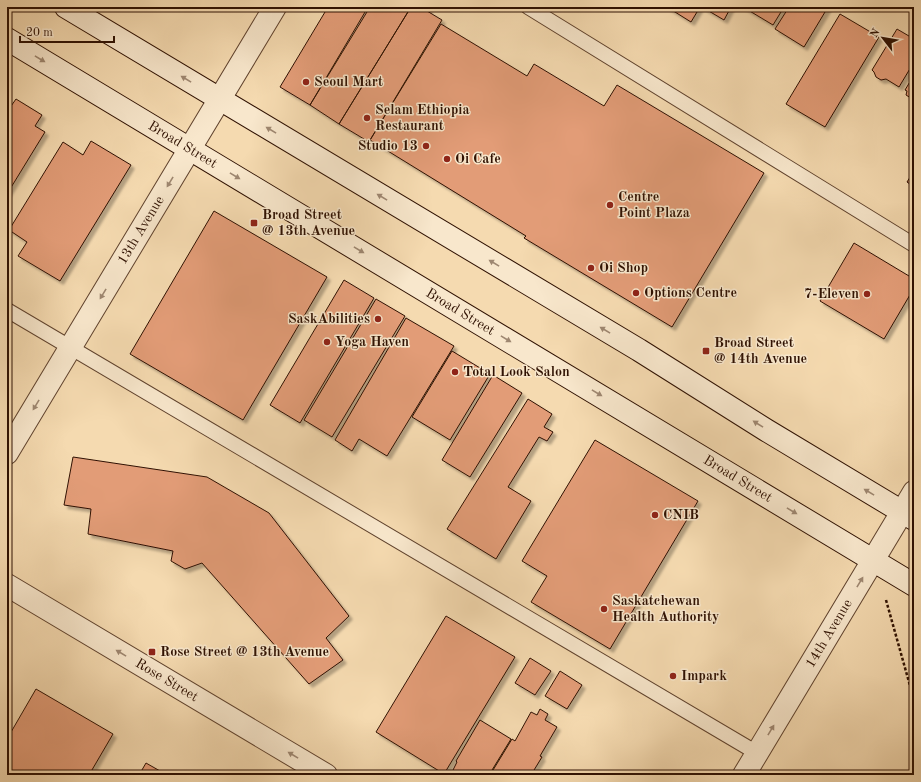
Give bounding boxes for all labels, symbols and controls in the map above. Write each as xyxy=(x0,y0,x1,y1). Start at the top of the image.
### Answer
scale bar xyxy=(20,18,114,44)
north arrow xyxy=(863,18,903,58)
text: 20 m xyxy=(26,27,53,39)
text: N xyxy=(869,27,883,40)
one-way arrow xyxy=(34,56,46,63)
place label: Seoul Mart xyxy=(314,75,383,89)
one-way arrow xyxy=(180,76,192,83)
marker: Seoul Mart xyxy=(301,77,311,87)
place label: Selam Ethiopia Restaurant xyxy=(375,103,470,133)
marker: Selam Ethiopia Restaurant xyxy=(362,113,372,123)
street label: Broad Street xyxy=(146,119,220,171)
one-way arrow xyxy=(265,126,277,133)
place label: Studio 13 xyxy=(358,139,418,153)
marker: Studio 13 xyxy=(421,141,431,151)
place label: Oi Cafe xyxy=(455,152,501,166)
marker: Oi Cafe xyxy=(442,154,452,164)
one-way arrow xyxy=(229,173,241,180)
one-way arrow xyxy=(166,177,174,187)
place label: Centre Point Plaza xyxy=(618,190,690,220)
street label: 13th Avenue xyxy=(115,193,167,267)
one-way arrow xyxy=(376,193,388,200)
marker: Centre Point Plaza xyxy=(605,200,615,210)
place label: Broad Street @ 13th Avenue xyxy=(262,208,355,238)
marker: Broad Street @ 13th Avenue xyxy=(249,218,259,228)
one-way arrow xyxy=(353,247,365,254)
one-way arrow xyxy=(488,260,500,267)
place label: Oi Shop xyxy=(599,261,648,275)
marker: Oi Shop xyxy=(586,263,596,273)
street label: Broad Street xyxy=(423,286,497,338)
place label: Options Centre xyxy=(644,286,737,300)
place label: 7-Eleven xyxy=(804,287,859,301)
one-way arrow xyxy=(99,288,106,300)
marker: Options Centre xyxy=(631,288,641,298)
marker: 7-Eleven xyxy=(862,289,872,299)
place label: SaskAbilities xyxy=(288,312,370,326)
marker: SaskAbilities xyxy=(373,314,383,324)
one-way arrow xyxy=(600,326,610,334)
place label: Yoga Haven xyxy=(335,335,409,349)
one-way arrow xyxy=(500,335,512,342)
place label: Broad Street @ 14th Avenue xyxy=(714,336,807,366)
marker: Yoga Haven xyxy=(322,337,332,347)
marker: Broad Street @ 14th Avenue xyxy=(701,346,711,356)
place label: Total Look Salon xyxy=(463,365,570,379)
marker: Total Look Salon xyxy=(450,367,460,377)
one-way arrow xyxy=(591,390,603,397)
one-way arrow xyxy=(32,399,39,411)
one-way arrow xyxy=(752,421,764,428)
street label: Broad Street xyxy=(701,453,775,505)
one-way arrow xyxy=(863,488,875,495)
place label: CNIB xyxy=(663,508,699,522)
one-way arrow xyxy=(786,508,798,515)
marker: CNIB xyxy=(650,510,660,520)
one-way arrow xyxy=(856,576,863,588)
place label: Saskatchewan Health Authority xyxy=(612,594,719,624)
street label: 14th Avenue xyxy=(803,597,855,670)
marker: Saskatchewan Health Authority xyxy=(599,604,609,614)
place label: Rose Street @ 13th Avenue xyxy=(160,645,329,659)
marker: Rose Street @ 13th Avenue xyxy=(147,647,157,657)
one-way arrow xyxy=(115,649,127,656)
street label: Rose Street xyxy=(133,656,201,704)
place label: Impark xyxy=(681,669,727,683)
marker: Impark xyxy=(668,671,678,681)
one-way arrow xyxy=(768,724,775,736)
one-way arrow xyxy=(288,751,298,759)

